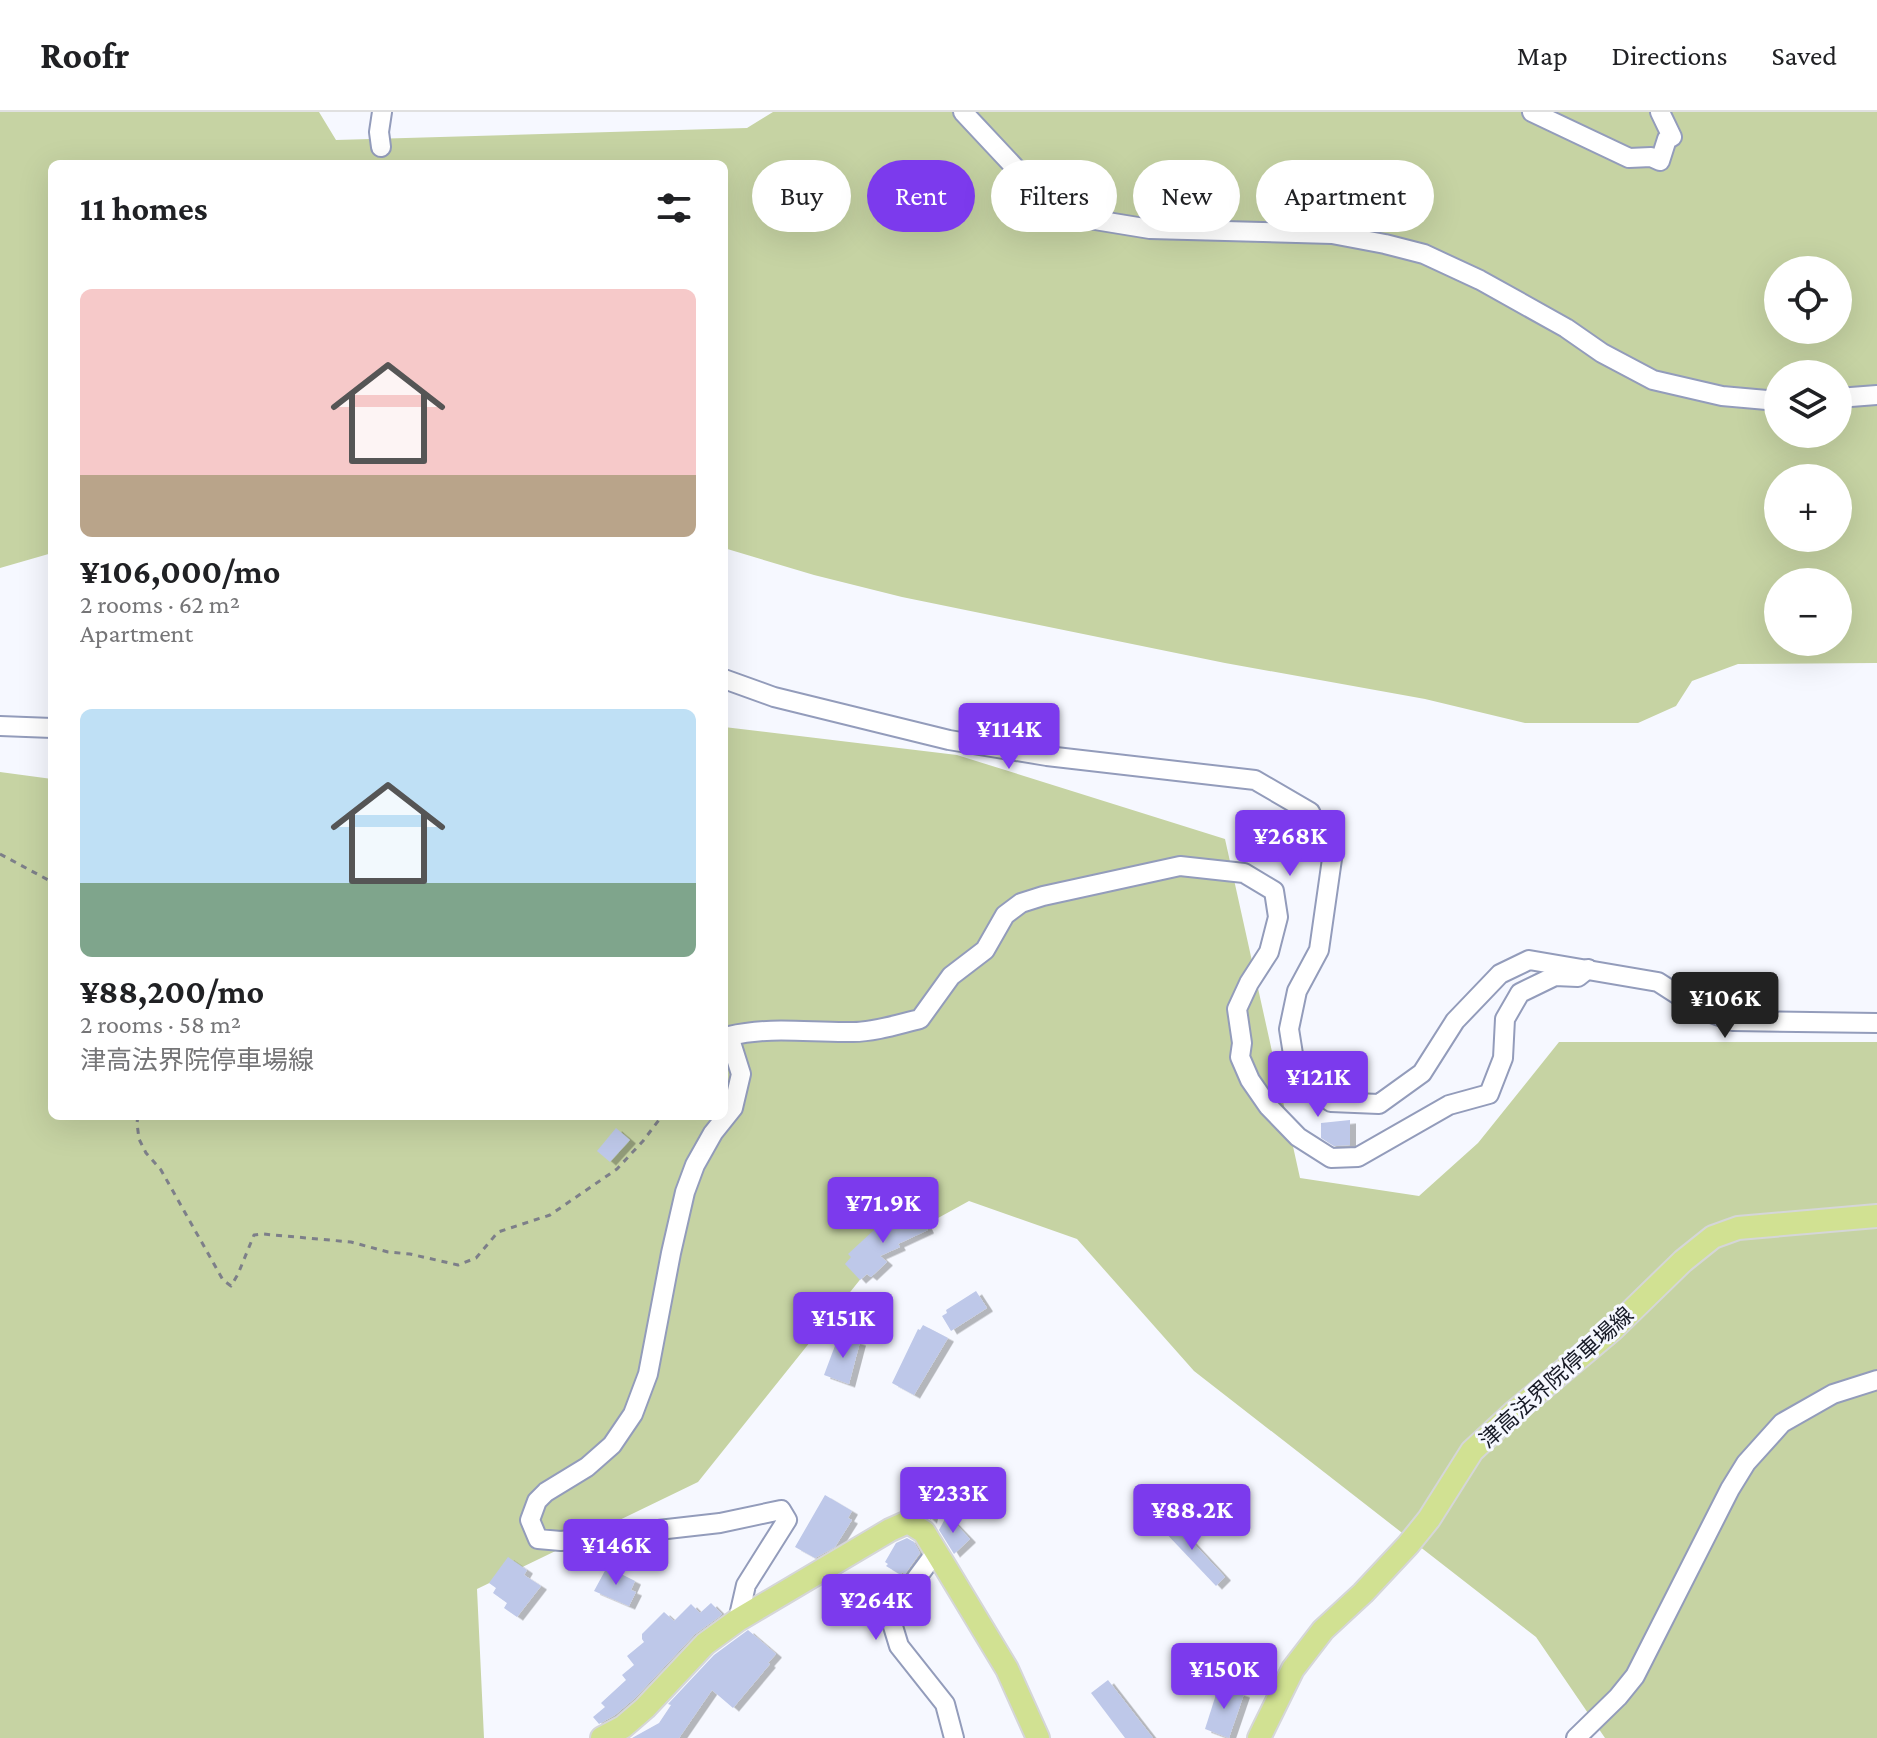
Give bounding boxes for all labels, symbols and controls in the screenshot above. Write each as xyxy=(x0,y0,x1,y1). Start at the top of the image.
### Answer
text: Roofr xyxy=(40,34,130,76)
text: Map xyxy=(1517,40,1568,71)
text: Directions xyxy=(1612,40,1727,71)
text: Saved xyxy=(1771,40,1837,71)
chip: Buy xyxy=(752,160,851,232)
chip: Rent xyxy=(867,160,975,232)
chip: Filters xyxy=(991,160,1117,232)
chip: New xyxy=(1133,160,1240,232)
chip: Apartment xyxy=(1256,160,1434,232)
icon: filters xyxy=(652,186,696,230)
text: 11 homes xyxy=(80,190,208,227)
map controls xyxy=(1764,256,1852,656)
button: locate xyxy=(1764,256,1852,344)
icon: home xyxy=(316,341,460,485)
button: layers xyxy=(1764,360,1852,448)
button: + xyxy=(1764,464,1852,552)
text: ¥106,000/mo xyxy=(80,553,281,590)
button: − xyxy=(1764,568,1852,656)
text: 2 rooms · 62 m² xyxy=(80,590,240,619)
text: Apartment xyxy=(80,619,193,648)
pin: ¥114K xyxy=(953,703,1065,771)
text: ¥114K xyxy=(977,714,1041,743)
icon: home xyxy=(316,761,460,905)
pin: ¥268K xyxy=(1234,810,1346,878)
text: ¥268K xyxy=(1253,821,1327,850)
pin: ¥106K xyxy=(1669,972,1781,1040)
text: ¥88,200/mo xyxy=(80,973,264,1010)
text: ¥106K xyxy=(1689,983,1761,1012)
text: 2 rooms · 58 m² xyxy=(80,1010,241,1039)
text: 津高法界院停車場線 xyxy=(80,1046,314,1075)
pin: ¥121K xyxy=(1262,1051,1374,1119)
text: ¥121K xyxy=(1286,1062,1350,1091)
pin: ¥71.9K xyxy=(818,1177,948,1245)
text: ¥71.9K xyxy=(846,1188,920,1217)
pin: ¥151K xyxy=(787,1292,899,1360)
street label: 津高法界院停車場線 xyxy=(1474,1302,1638,1453)
text: ¥151K xyxy=(811,1303,875,1332)
pin: ¥233K xyxy=(897,1467,1009,1535)
text: ¥233K xyxy=(918,1478,988,1507)
pin: ¥88.2K xyxy=(1127,1484,1257,1552)
text: ¥88.2K xyxy=(1151,1495,1233,1524)
pin: ¥146K xyxy=(560,1519,672,1587)
text: ¥146K xyxy=(581,1530,651,1559)
pin: ¥264K xyxy=(820,1574,932,1642)
text: ¥264K xyxy=(840,1585,912,1614)
pin: ¥150K xyxy=(1168,1643,1280,1711)
text: ¥150K xyxy=(1189,1654,1259,1683)

